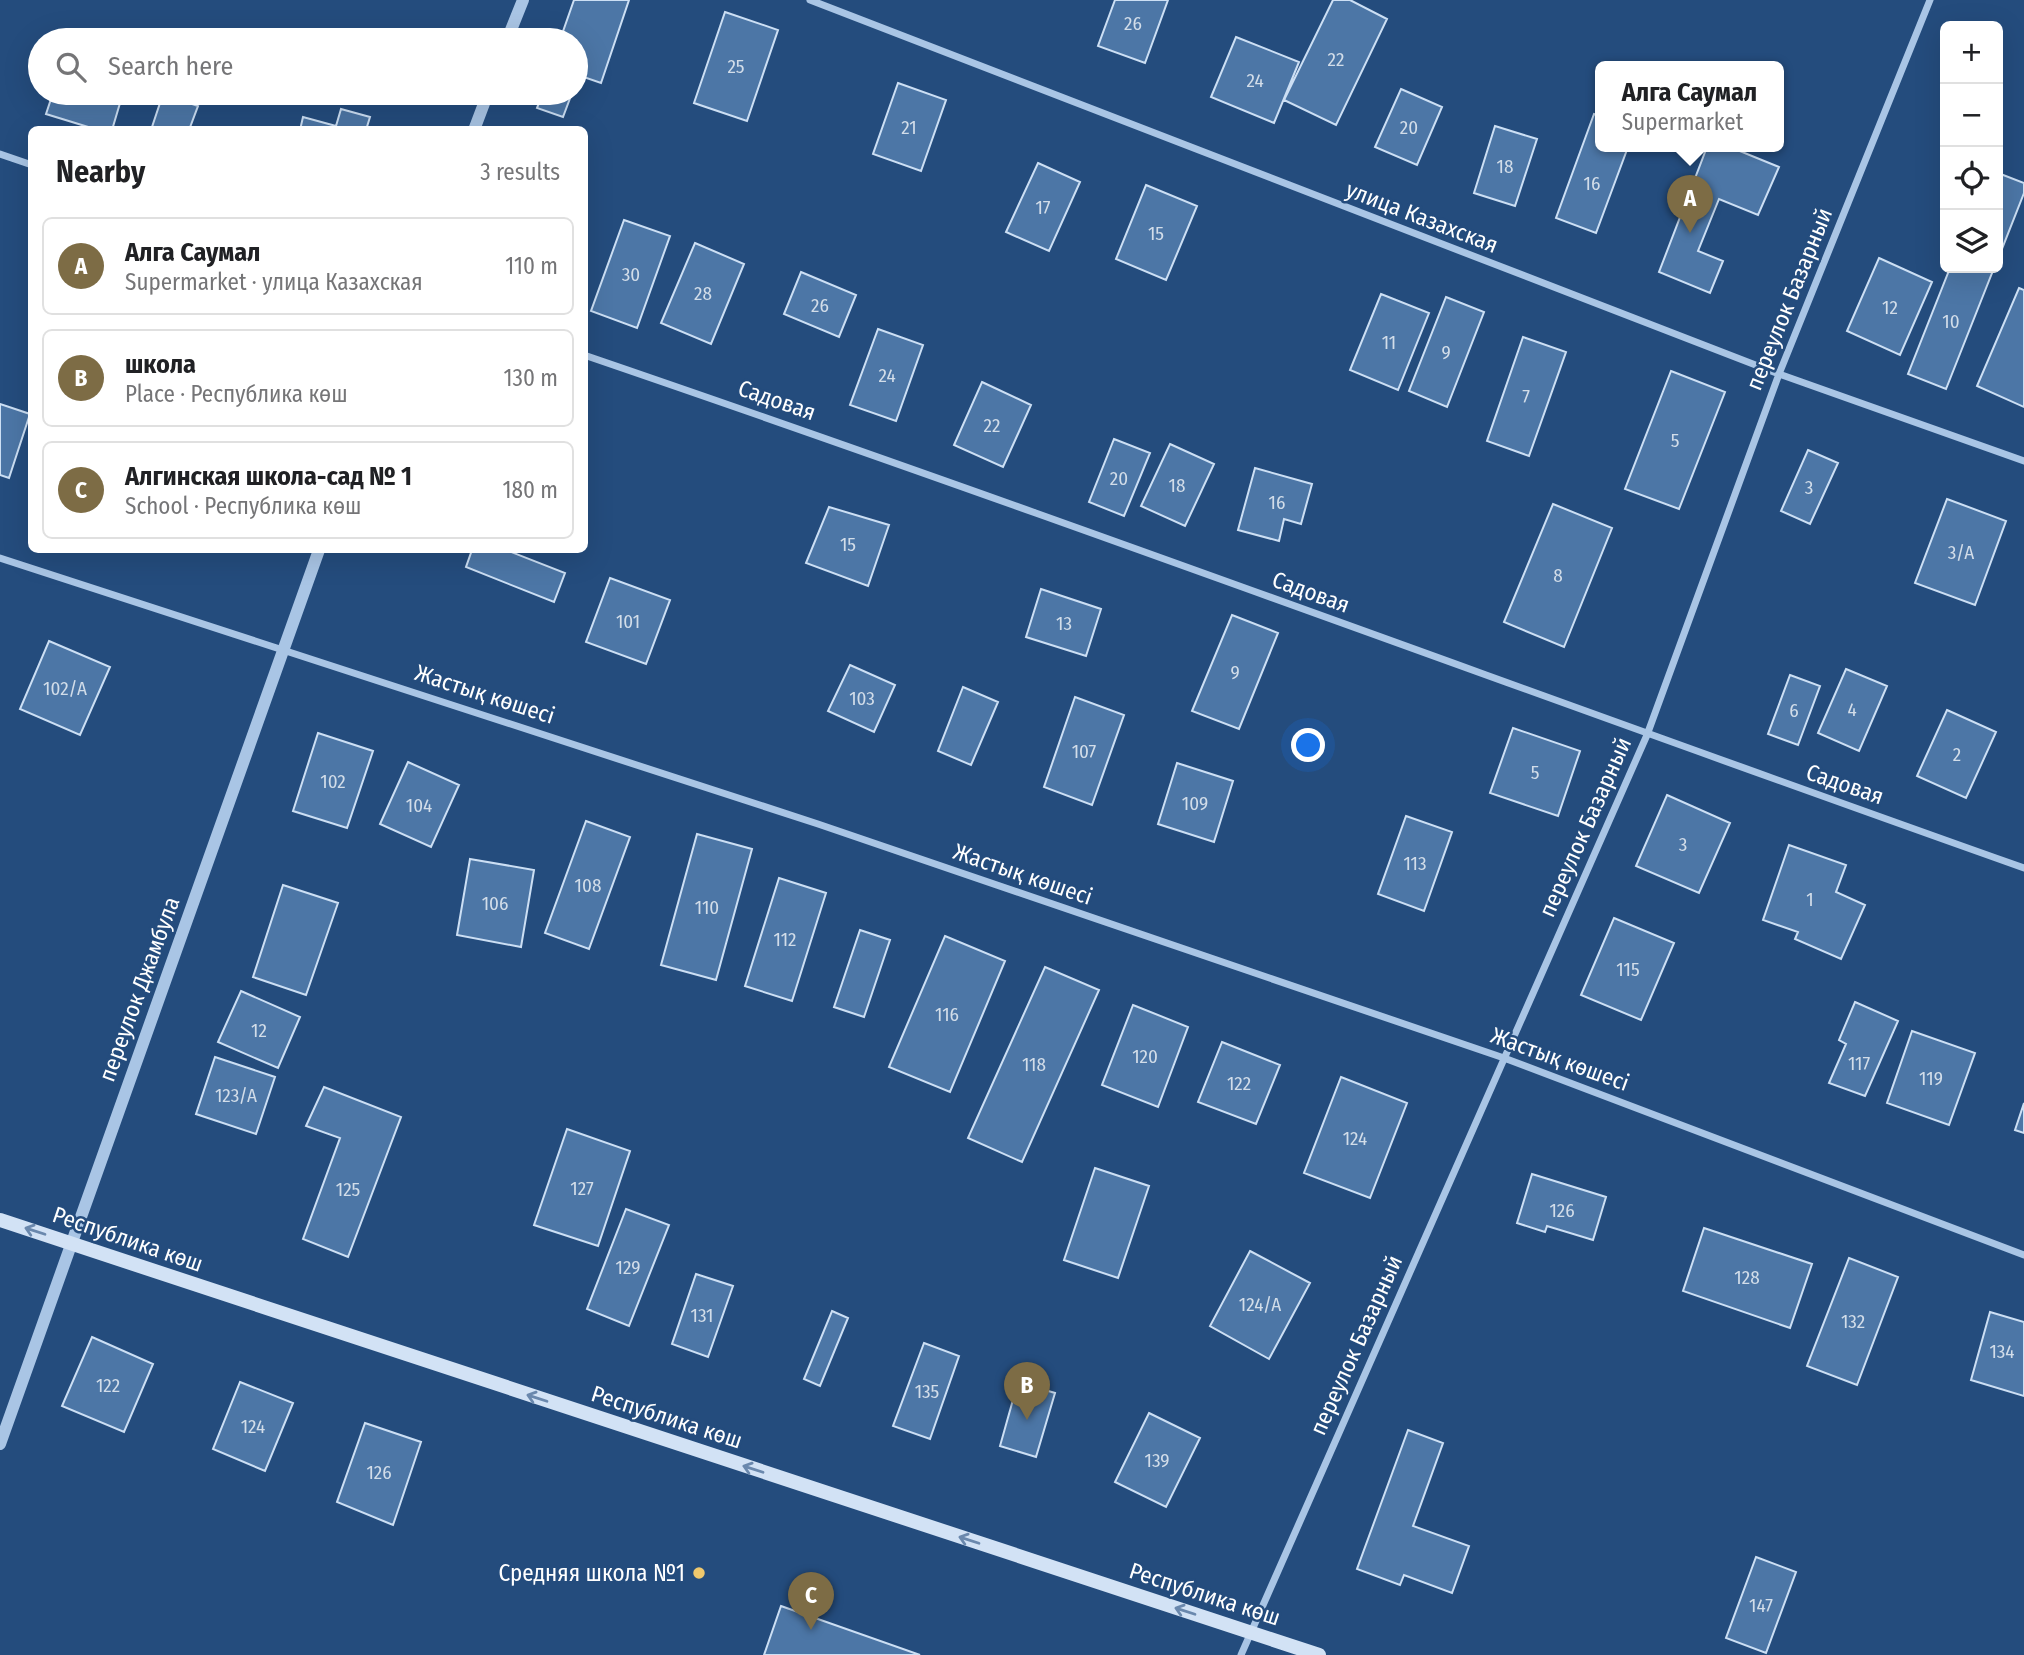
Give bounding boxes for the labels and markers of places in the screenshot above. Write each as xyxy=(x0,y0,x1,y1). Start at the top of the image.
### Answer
pin: A xyxy=(1667,175,1713,233)
pin: B xyxy=(1004,1362,1050,1420)
place label: Средняя школа №1 xyxy=(498,1559,685,1587)
marker: Средняя школа №1 xyxy=(691,1565,707,1581)
pin: C xyxy=(788,1572,834,1630)

